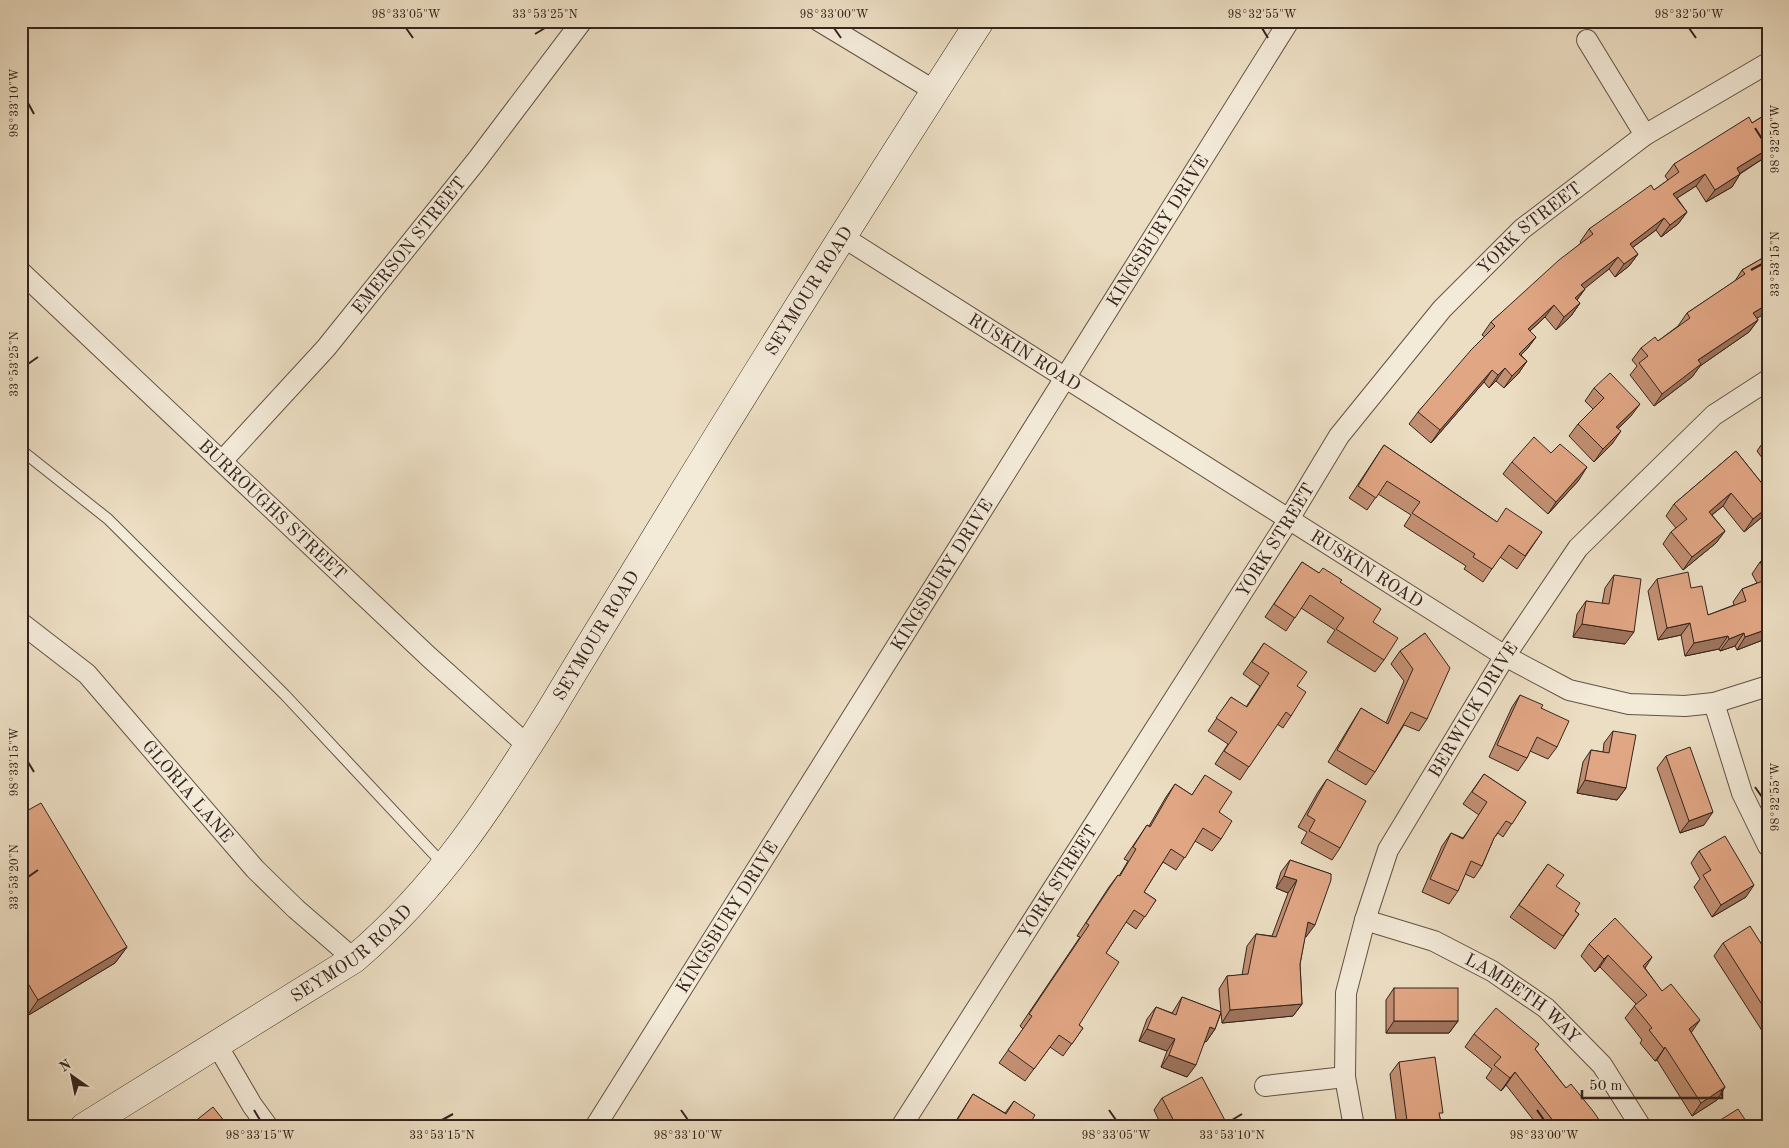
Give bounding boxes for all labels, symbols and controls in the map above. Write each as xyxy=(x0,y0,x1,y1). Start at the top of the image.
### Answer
text: 98°33'05"W xyxy=(371,8,441,21)
text: 33°53'25"N xyxy=(512,8,578,21)
text: 98°32'55"W xyxy=(1227,8,1297,21)
text: 98°32'50"W xyxy=(1654,8,1724,21)
text: 98°33'00"W xyxy=(799,9,869,21)
text: 98°33'10"W xyxy=(9,68,21,138)
text: 98°32'50"W xyxy=(1769,104,1782,174)
street label: KINGSBURY DRIVE xyxy=(1104,152,1212,310)
street label: EMERSON STREET xyxy=(349,174,470,318)
street label: YORK STREET xyxy=(1474,179,1585,278)
street label: SEYMOUR ROAD xyxy=(762,224,856,359)
text: 33°53'15"N xyxy=(1769,231,1782,297)
street label: RUSKIN ROAD xyxy=(965,311,1084,395)
text: 33°53'25"N xyxy=(8,331,21,397)
street label: BURROUGHS STREET xyxy=(195,437,349,584)
street label: YORK STREET xyxy=(1233,480,1318,601)
street label: KINGSBURY DRIVE xyxy=(888,496,997,654)
street label: RUSKIN ROAD xyxy=(1307,527,1426,612)
street label: SEYMOUR ROAD xyxy=(551,568,643,704)
street label: BERWICK DRIVE xyxy=(1426,639,1522,781)
text: 98°33'15"W xyxy=(8,727,21,797)
street label: GLORIA LANE xyxy=(138,737,236,846)
text: 98°32'55"W xyxy=(1769,762,1782,832)
street label: YORK STREET xyxy=(1016,822,1101,942)
street label: KINGSBURY DRIVE xyxy=(673,838,782,997)
text: 33°53'20"N xyxy=(8,844,21,910)
street label: SEYMOUR ROAD xyxy=(288,902,416,1006)
street label: LAMBETH WAY xyxy=(1462,951,1583,1047)
north arrow xyxy=(48,1050,98,1100)
text: N xyxy=(57,1057,74,1075)
scale bar xyxy=(1582,1068,1722,1100)
text: 50 m xyxy=(1589,1079,1623,1094)
text: 98°33'15"W xyxy=(225,1129,295,1142)
text: 33°53'15"N xyxy=(409,1129,475,1142)
text: 98°33'05"W xyxy=(1081,1129,1151,1142)
text: 33°53'10"N xyxy=(1199,1129,1265,1142)
text: 98°33'10"W xyxy=(653,1130,723,1142)
text: 98°33'00"W xyxy=(1509,1130,1579,1142)

